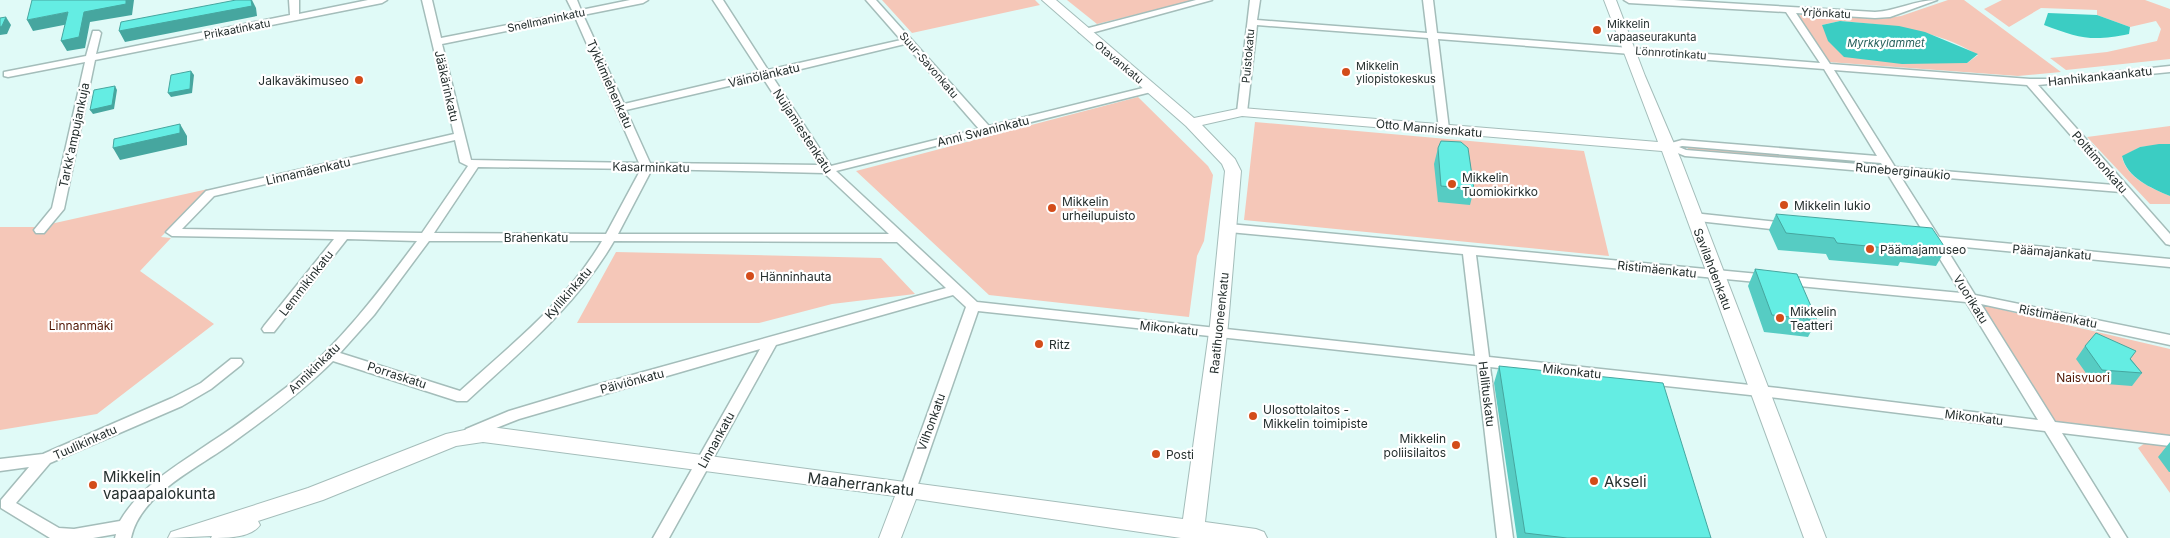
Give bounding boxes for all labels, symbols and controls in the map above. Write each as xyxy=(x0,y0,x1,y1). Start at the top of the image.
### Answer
street label: Snellmaninkatu xyxy=(506,5,586,35)
street label: Yrjönkatu xyxy=(1801,5,1851,21)
street label: Prikaatinkatu xyxy=(203,16,271,42)
place label: Mikkelin vapaaseurakunta xyxy=(1607,17,1696,44)
marker: Mikkelin vapaaseurakunta xyxy=(1591,24,1603,36)
street label: Puistokatu xyxy=(1239,28,1257,84)
street label: Suur-Savonkatu xyxy=(896,29,962,101)
water label: Myrkkylammet xyxy=(1847,36,1925,50)
street label: Tykkimiehenkatu xyxy=(584,37,636,131)
street label: Otavankatu xyxy=(1092,38,1146,86)
street label: Lönnrotinkatu xyxy=(1635,44,1707,62)
street label: Jääkärinkatu xyxy=(432,49,462,123)
place label: Mikkelin yliopistokeskus xyxy=(1356,59,1436,86)
street label: Väinölänkatu xyxy=(727,60,801,90)
street label: Hanhikankaankatu xyxy=(2047,63,2153,89)
marker: Mikkelin yliopistokeskus xyxy=(1340,66,1352,78)
place label: Jalkaväkimuseo xyxy=(258,73,349,88)
marker: Jalkaväkimuseo xyxy=(353,74,365,86)
street label: Tarkk'ampujankuja xyxy=(56,81,92,189)
street label: Nuijamiestenkatu xyxy=(770,86,836,176)
street label: Anni Swaninkatu xyxy=(935,112,1031,150)
street label: Otto Mannisenkatu xyxy=(1375,116,1483,140)
street label: Polttimonkatu xyxy=(2069,128,2131,196)
street label: Linnamäenkatu xyxy=(264,154,352,188)
street label: Kasarminkatu xyxy=(612,159,690,175)
street label: Runeberginaukio xyxy=(1855,159,1951,183)
place label: Mikkelin Tuomiokirkko xyxy=(1462,170,1538,199)
marker: Mikkelin Tuomiokirkko xyxy=(1446,178,1458,190)
place label: Mikkelin urheilupuisto xyxy=(1062,194,1136,223)
place label: Mikkelin lukio xyxy=(1794,198,1871,213)
marker: Mikkelin lukio xyxy=(1778,199,1790,211)
marker: Mikkelin urheilupuisto xyxy=(1046,202,1058,214)
street label: Savilahdenkatu xyxy=(1691,226,1735,312)
street label: Brahenkatu xyxy=(504,230,568,245)
street label: Päämajankatu xyxy=(2012,241,2092,263)
place label: Päämajamuseo xyxy=(1880,242,1966,257)
marker: Päämajamuseo xyxy=(1864,243,1876,255)
street label: Lemmikinkatu xyxy=(276,247,336,319)
street label: Ristimäenkatu xyxy=(1617,257,1697,281)
street label: Kyllikinkatu xyxy=(541,264,595,322)
place label: Hänninhauta xyxy=(760,269,831,284)
marker: Hänninhauta xyxy=(744,270,756,282)
street label: Raatihuoneenkatu xyxy=(1206,272,1232,374)
street label: Vuorikatu xyxy=(1950,272,1992,326)
street label: Ristimäenkatu xyxy=(2018,301,2098,331)
place label: Mikkelin Teatteri xyxy=(1790,304,1837,333)
marker: Mikkelin Teatteri xyxy=(1774,312,1786,324)
street label: Mikonkatu xyxy=(1139,317,1199,339)
park label: Linnanmäki xyxy=(49,318,113,333)
place label: Ritz xyxy=(1049,337,1070,352)
marker: Ritz xyxy=(1033,338,1045,350)
street label: Annikinkatu xyxy=(285,340,343,396)
street label: Porraskatu xyxy=(365,358,429,392)
street label: Hallituskatu xyxy=(1476,360,1498,428)
street label: Mikonkatu xyxy=(1542,360,1602,382)
street label: Päiviönkatu xyxy=(598,365,666,397)
park label: Naisvuori xyxy=(2056,370,2110,385)
street label: Vilhonkatu xyxy=(914,391,948,453)
place label: Ulosottolaitos - Mikkelin toimipiste xyxy=(1263,402,1368,431)
street label: Mikonkatu xyxy=(1944,406,2004,428)
street label: Linnankatu xyxy=(694,409,738,471)
marker: Ulosottolaitos - Mikkelin toimipiste xyxy=(1247,410,1259,422)
street label: Tuulikinkatu xyxy=(51,421,119,463)
place label: Mikkelin poliisilaitos xyxy=(1384,431,1446,460)
marker: Mikkelin poliisilaitos xyxy=(1450,439,1462,451)
place label: Posti xyxy=(1166,447,1194,462)
marker: Posti xyxy=(1150,448,1162,460)
place label: Mikkelin vapaapalokunta xyxy=(103,467,216,503)
street label: Maaherrankatu xyxy=(807,468,915,500)
place label: Akseli xyxy=(1604,472,1647,491)
marker: Akseli xyxy=(1588,475,1600,487)
marker: Mikkelin vapaapalokunta xyxy=(87,479,99,491)

